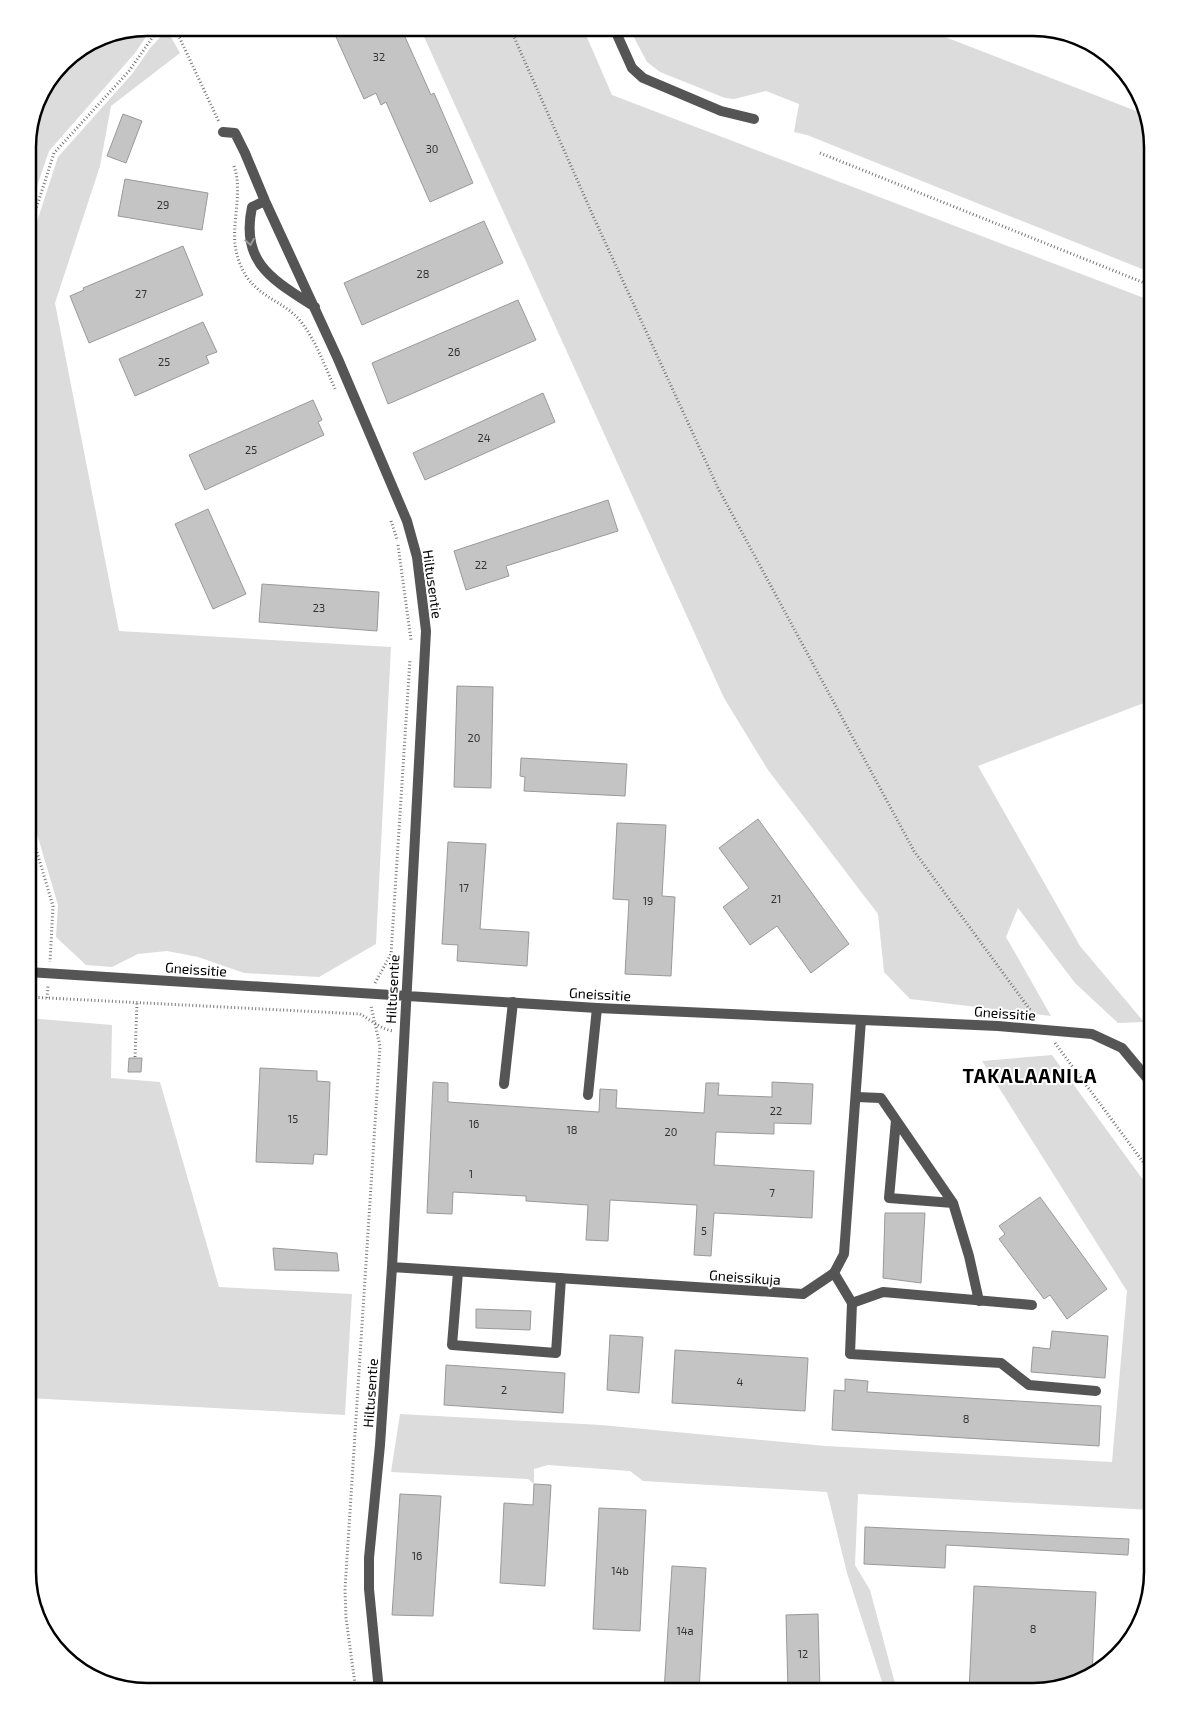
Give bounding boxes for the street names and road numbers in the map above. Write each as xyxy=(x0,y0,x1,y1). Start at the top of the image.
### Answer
street label: Hiltusentie xyxy=(420,549,446,619)
street label: Hiltusentie xyxy=(382,954,402,1024)
street label: Gneissitie xyxy=(165,958,227,980)
street label: Gneissitie xyxy=(569,984,631,1004)
street label: Gneissitie xyxy=(974,1002,1036,1024)
street label: Gneissikuja xyxy=(709,1266,781,1288)
street label: Hiltusentie xyxy=(359,1358,381,1428)

